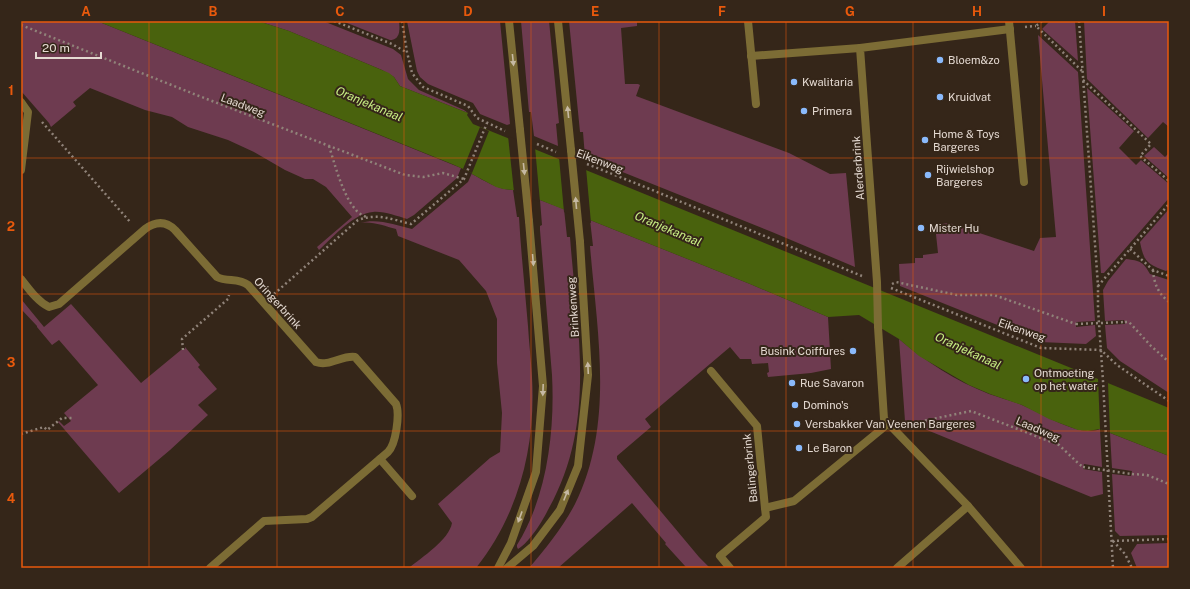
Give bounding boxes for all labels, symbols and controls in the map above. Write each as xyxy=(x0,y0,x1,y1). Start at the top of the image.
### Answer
text: A xyxy=(81,4,91,19)
text: B xyxy=(209,4,218,19)
text: C xyxy=(335,4,345,19)
text: D xyxy=(463,4,473,19)
text: E xyxy=(591,4,599,19)
text: F xyxy=(718,4,726,19)
text: G xyxy=(845,4,855,19)
text: H xyxy=(972,4,982,19)
text: I xyxy=(1102,4,1106,19)
scale bar xyxy=(36,34,101,60)
text: 20 m xyxy=(42,41,70,55)
one-way arrow xyxy=(510,54,516,66)
place label: Bloem&zo xyxy=(948,54,1000,66)
marker: Bloem&zo xyxy=(935,55,945,65)
place label: Kwalitaria xyxy=(802,76,853,88)
marker: Kwalitaria xyxy=(789,77,799,87)
text: 1 xyxy=(8,83,14,98)
water label: Oranjekanaal xyxy=(334,84,404,124)
street label: Laadweg xyxy=(219,91,267,119)
place label: Kruidvat xyxy=(948,91,991,103)
marker: Kruidvat xyxy=(935,92,945,102)
place label: Primera xyxy=(812,105,852,117)
one-way arrow xyxy=(564,106,571,118)
marker: Primera xyxy=(799,106,809,116)
place label: Home & Toys Bargeres xyxy=(933,128,1000,153)
street label: Alerderbrink xyxy=(850,135,866,201)
marker: Home & Toys Bargeres xyxy=(920,135,930,145)
street label: Eikenweg xyxy=(575,147,625,175)
one-way arrow xyxy=(521,163,527,175)
place label: Rijwielshop Bargeres xyxy=(936,163,995,188)
marker: Rijwielshop Bargeres xyxy=(923,170,933,180)
one-way arrow xyxy=(573,197,580,209)
water label: Oranjekanaal xyxy=(633,209,703,249)
text: 2 xyxy=(7,219,15,234)
place label: Mister Hu xyxy=(929,222,979,234)
marker: Mister Hu xyxy=(916,223,926,233)
one-way arrow xyxy=(529,254,536,266)
street label: Oringerbrink xyxy=(252,275,304,331)
street label: Brinkenweg xyxy=(565,276,581,338)
street label: Eikenweg xyxy=(997,316,1047,344)
water label: Oranjekanaal xyxy=(933,330,1003,372)
place label: Busink Coiffures xyxy=(760,345,845,357)
marker: Busink Coiffures xyxy=(848,346,858,356)
text: 3 xyxy=(7,355,16,370)
one-way arrow xyxy=(585,361,591,374)
place label: Ontmoeting op het water xyxy=(1034,367,1098,392)
marker: Ontmoeting op het water xyxy=(1021,374,1031,384)
place label: Rue Savaron xyxy=(800,377,864,389)
marker: Rue Savaron xyxy=(787,378,797,388)
one-way arrow xyxy=(540,384,546,397)
place label: Domino's xyxy=(803,399,849,411)
marker: Domino's xyxy=(790,400,800,410)
street label: Laadweg xyxy=(1014,414,1062,444)
place label: Versbakker Van Veenen Bargeres xyxy=(805,418,975,430)
marker: Versbakker Van Veenen Bargeres xyxy=(792,419,802,429)
street label: Balingerbrink xyxy=(740,433,760,503)
place label: Le Baron xyxy=(807,442,852,454)
marker: Le Baron xyxy=(794,443,804,453)
one-way arrow xyxy=(563,489,569,501)
text: 4 xyxy=(7,491,16,506)
one-way arrow xyxy=(517,511,523,523)

